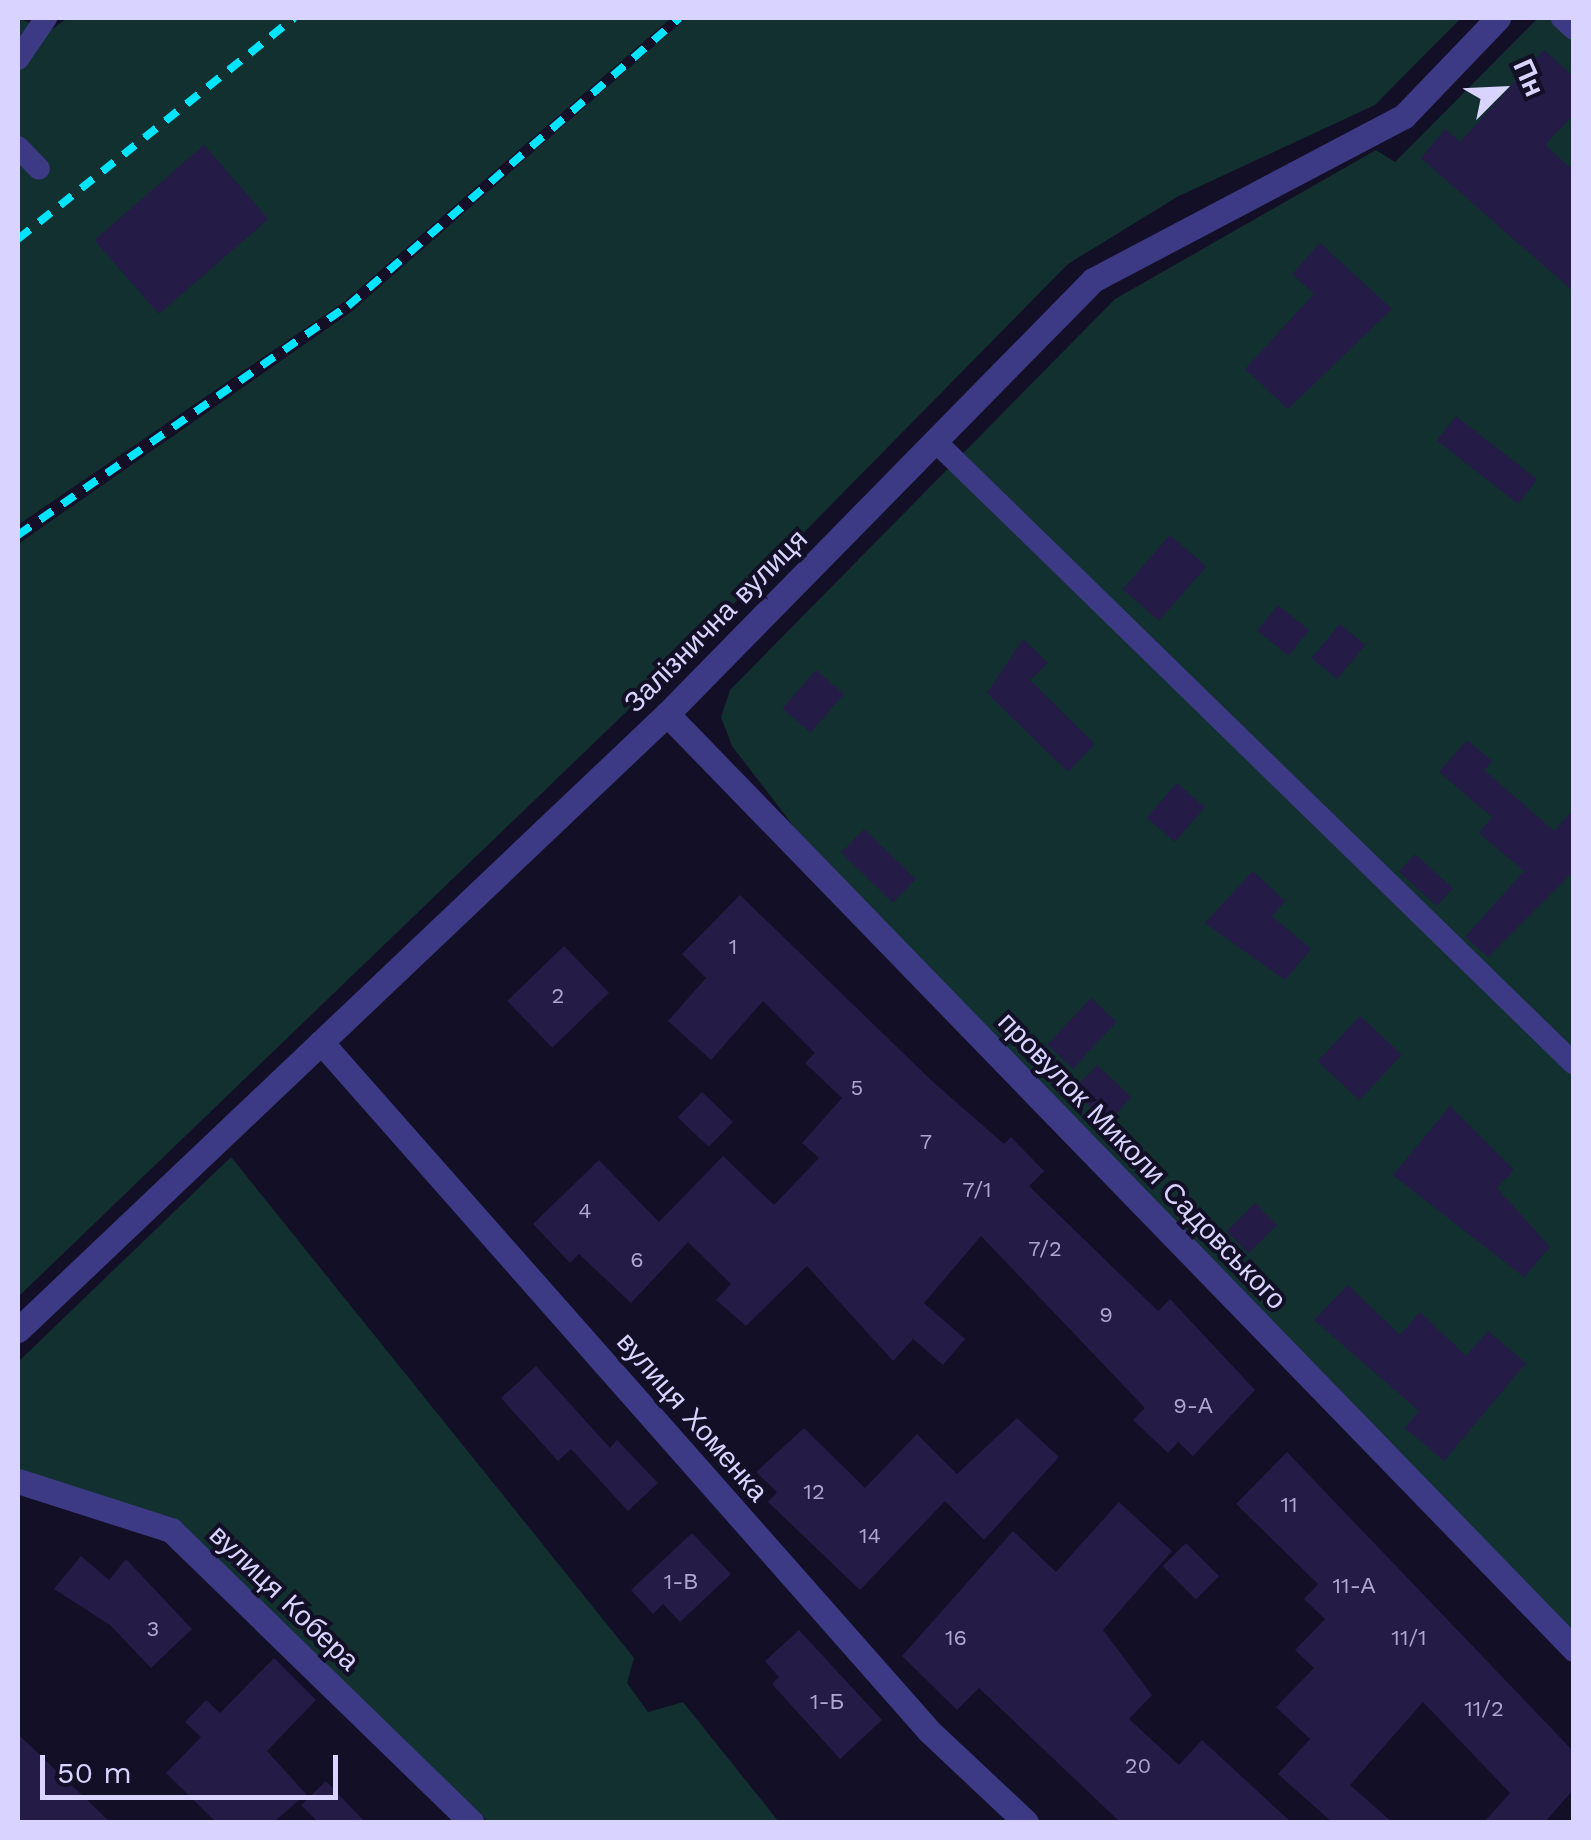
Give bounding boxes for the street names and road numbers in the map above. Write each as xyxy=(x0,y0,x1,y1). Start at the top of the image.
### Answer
street label: Залізнична вулиця xyxy=(618,523,814,719)
street label: провулок Миколи Садовського xyxy=(991,1005,1293,1317)
street label: вулиця Хоменка xyxy=(609,1326,775,1508)
street label: вулиця Кобера xyxy=(202,1518,366,1678)

